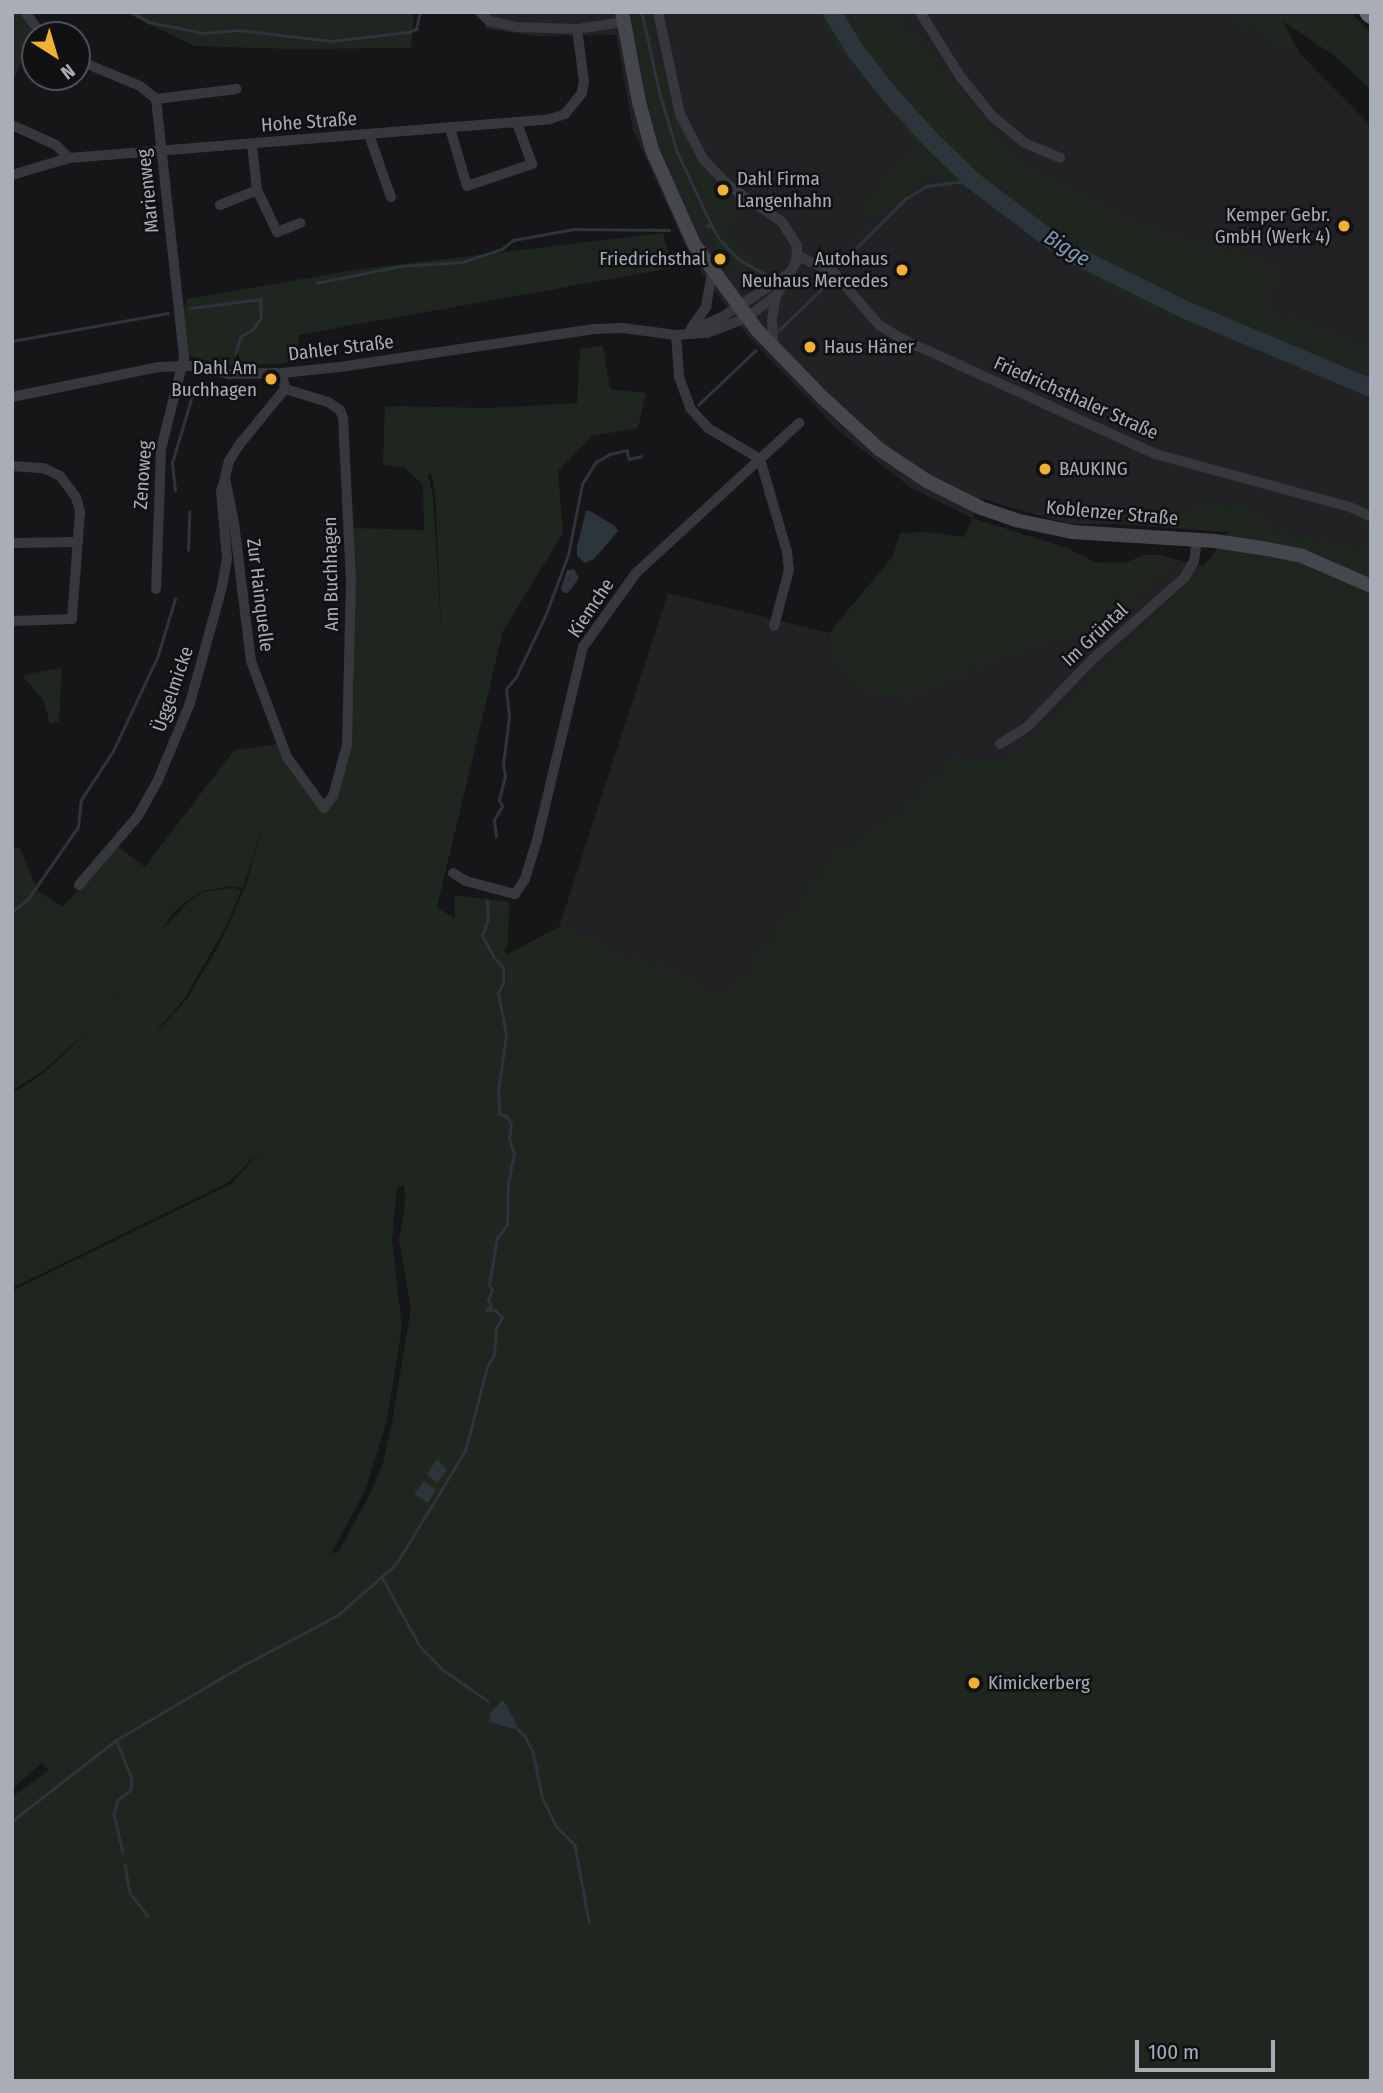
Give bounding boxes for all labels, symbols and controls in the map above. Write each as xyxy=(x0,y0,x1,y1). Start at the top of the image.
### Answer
north arrow xyxy=(21,21,91,91)
text: N xyxy=(56,59,79,84)
street label: Hohe Straße xyxy=(260,107,358,137)
street label: Marienweg xyxy=(132,148,164,234)
place label: Dahl Firma Langenhahn xyxy=(737,168,832,212)
marker: Dahl Firma Langenhahn xyxy=(715,182,731,198)
place label: Kemper Gebr. GmbH (Werk 4) xyxy=(1215,204,1330,248)
marker: Kemper Gebr. GmbH (Werk 4) xyxy=(1336,218,1352,234)
water label: Bigge xyxy=(1040,224,1094,272)
place label: Friedrichsthal xyxy=(599,248,706,270)
place label: Autohaus Neuhaus Mercedes xyxy=(741,248,888,292)
marker: Friedrichsthal xyxy=(712,251,728,267)
marker: Autohaus Neuhaus Mercedes xyxy=(894,262,910,278)
street label: Dahler Straße xyxy=(287,330,395,366)
place label: Haus Häner xyxy=(824,336,914,358)
marker: Haus Häner xyxy=(802,339,818,355)
street label: Friedrichsthaler Straße xyxy=(990,351,1162,445)
place label: Dahl Am Buchhagen xyxy=(171,357,257,401)
marker: Dahl Am Buchhagen xyxy=(263,371,279,387)
street label: Zenoweg xyxy=(129,440,157,510)
place label: BAUKING xyxy=(1059,458,1128,480)
marker: BAUKING xyxy=(1037,461,1053,477)
street label: Koblenzer Straße xyxy=(1045,496,1179,530)
street label: Am Buchhagen xyxy=(319,516,343,632)
street label: Zur Hainquelle xyxy=(242,537,278,653)
street label: Kiemche xyxy=(563,574,619,642)
street label: Im Grüntal xyxy=(1057,599,1133,671)
street label: Üggelmicke xyxy=(148,643,198,735)
place label: Kimickerberg xyxy=(988,1672,1090,1694)
marker: Kimickerberg xyxy=(966,1675,982,1691)
scale bar xyxy=(1138,2026,1278,2070)
text: 100 m xyxy=(1148,2039,1199,2065)

